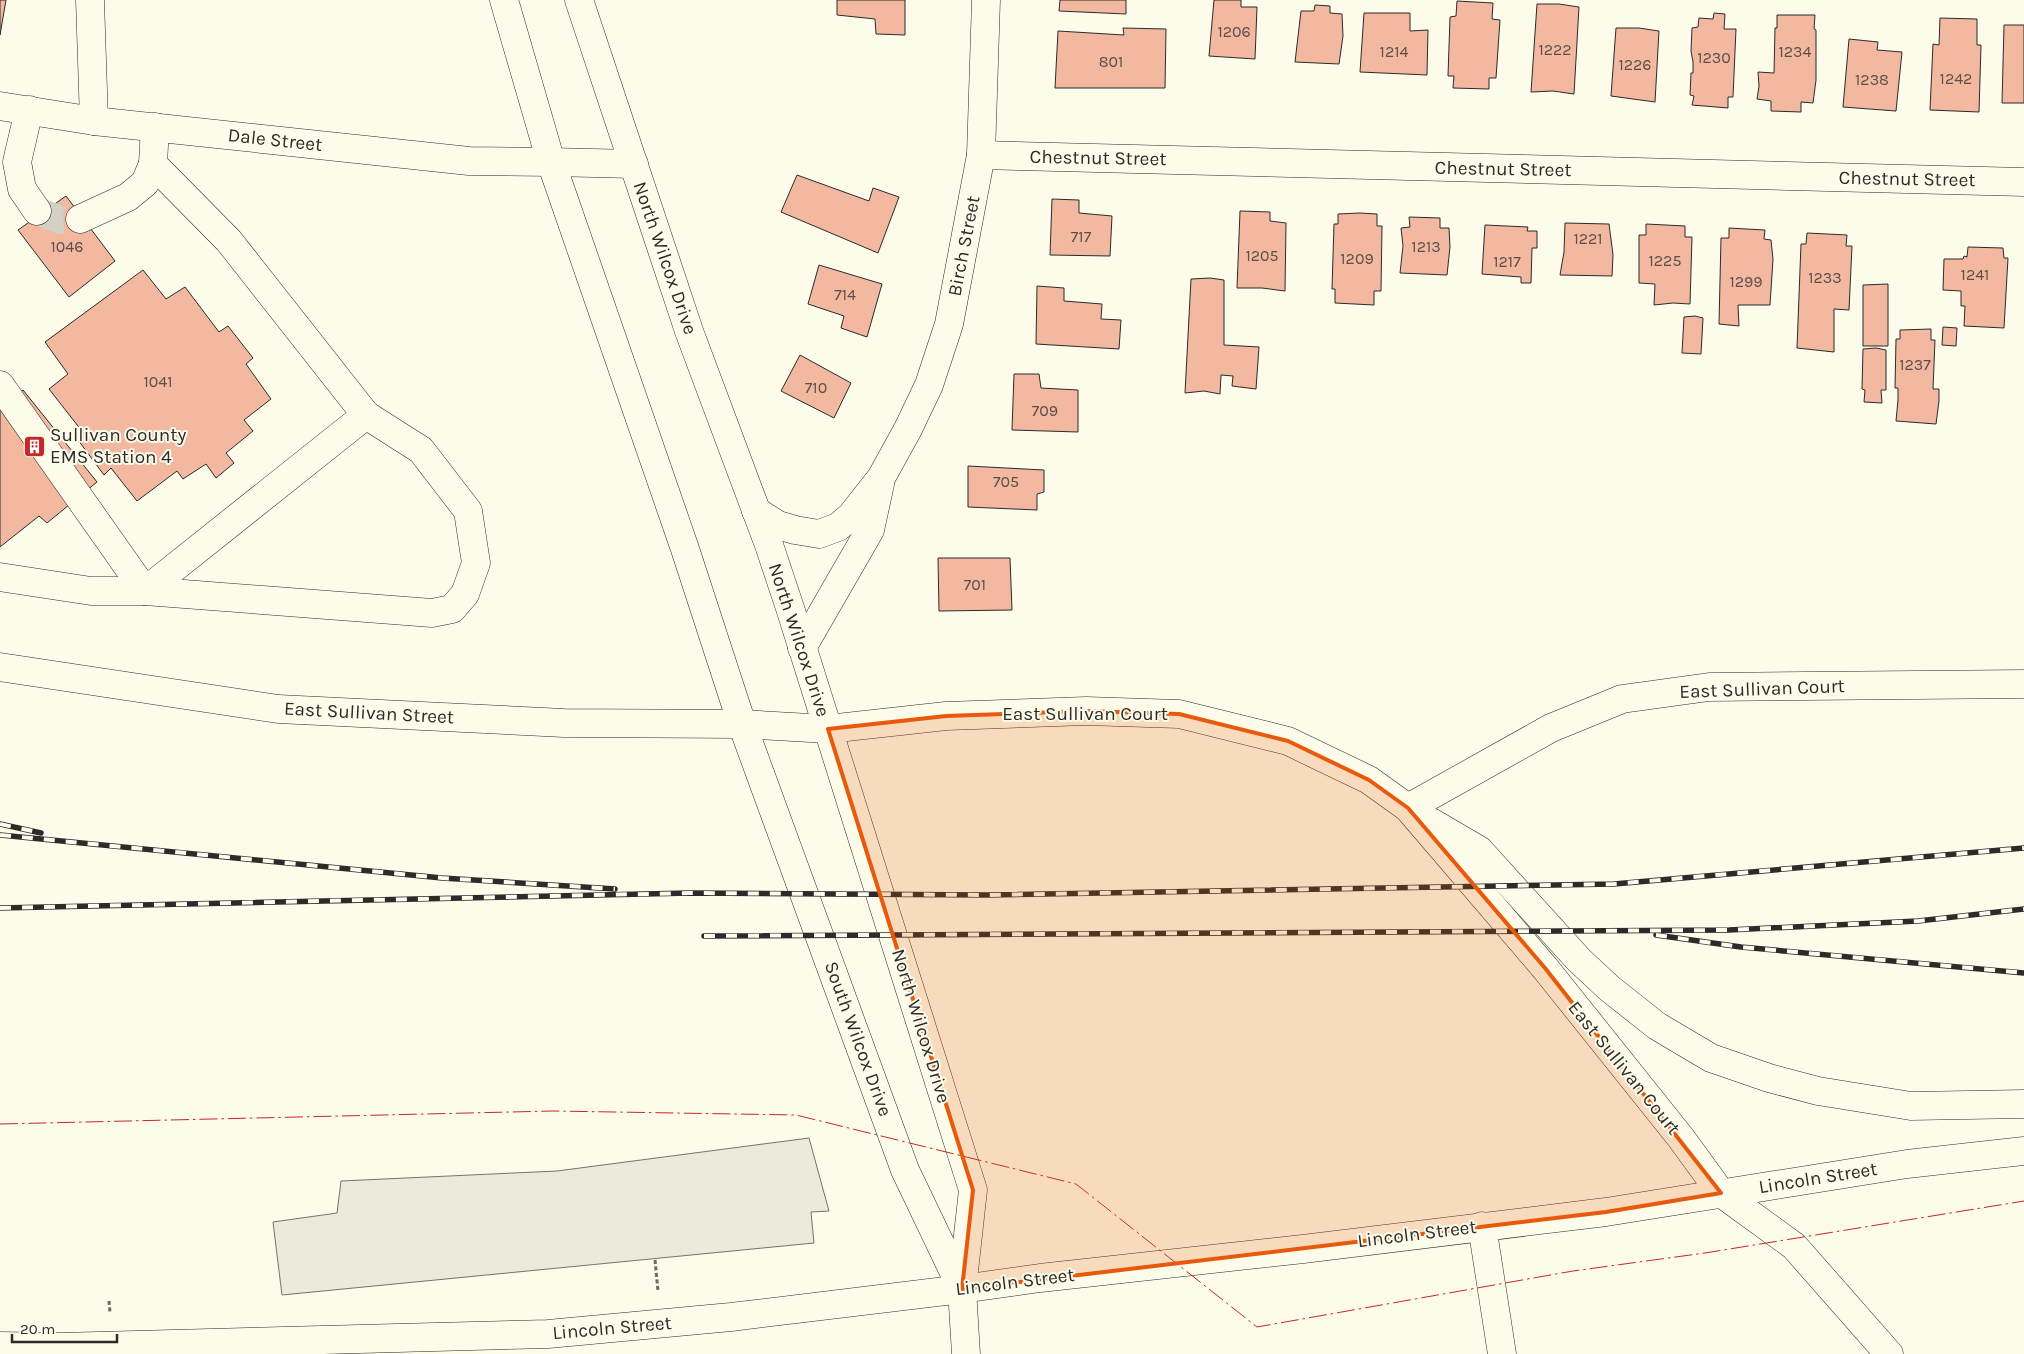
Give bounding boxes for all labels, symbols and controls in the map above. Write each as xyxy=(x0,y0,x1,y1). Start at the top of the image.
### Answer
house number: 1206 xyxy=(1217,22,1251,41)
house number: 1222 xyxy=(1538,40,1572,59)
house number: 1214 xyxy=(1380,42,1408,61)
house number: 1234 xyxy=(1779,42,1812,61)
house number: 1230 xyxy=(1697,48,1731,67)
house number: 801 xyxy=(1099,52,1123,71)
house number: 1226 xyxy=(1619,55,1652,74)
house number: 1242 xyxy=(1940,69,1972,88)
house number: 1238 xyxy=(1855,70,1889,89)
street label: Dale Street xyxy=(227,124,323,156)
street label: Chestnut Street xyxy=(1029,146,1167,170)
street label: Chestnut Street xyxy=(1434,157,1572,181)
street label: Chestnut Street xyxy=(1838,167,1976,191)
street label: North Wilcox Drive xyxy=(629,179,701,337)
street label: Birch Street xyxy=(943,194,985,298)
house number: 717 xyxy=(1071,227,1092,246)
house number: 1221 xyxy=(1573,229,1603,248)
house number: 1046 xyxy=(51,237,83,256)
house number: 1213 xyxy=(1411,237,1441,256)
house number: 1205 xyxy=(1245,246,1279,265)
house number: 1209 xyxy=(1340,249,1374,268)
house number: 1225 xyxy=(1649,251,1681,270)
house number: 1217 xyxy=(1493,252,1521,271)
house number: 1241 xyxy=(1961,265,1989,284)
house number: 1233 xyxy=(1808,268,1842,287)
house number: 1299 xyxy=(1729,272,1763,291)
house number: 714 xyxy=(834,285,856,304)
house number: 1237 xyxy=(1899,355,1931,374)
house number: 1041 xyxy=(143,372,173,391)
house number: 710 xyxy=(805,378,827,397)
house number: 709 xyxy=(1032,401,1058,420)
place label: Sullivan County EMS Station 4 xyxy=(50,424,186,468)
building icon: Sullivan County EMS Station 4 xyxy=(22,434,46,458)
house number: 705 xyxy=(993,472,1019,491)
street label: North Wilcox Drive xyxy=(764,560,834,720)
house number: 701 xyxy=(964,575,986,594)
street label: East Sullivan Court xyxy=(1679,675,1845,703)
street label: East Sullivan Street xyxy=(283,698,455,728)
street label: East Sullivan Court xyxy=(1002,703,1168,725)
street label: North Wilcox Drive xyxy=(887,946,955,1106)
street label: South Wilcox Drive xyxy=(820,959,896,1119)
street label: East Sullivan Court xyxy=(1563,997,1685,1139)
street label: Lincoln Street xyxy=(1757,1158,1879,1198)
street label: Lincoln Street xyxy=(1356,1216,1478,1252)
street label: Lincoln Street xyxy=(954,1264,1076,1300)
scale bar xyxy=(12,1312,118,1344)
street label: Lincoln Street xyxy=(551,1312,673,1344)
text: 20 m xyxy=(20,1320,55,1338)

